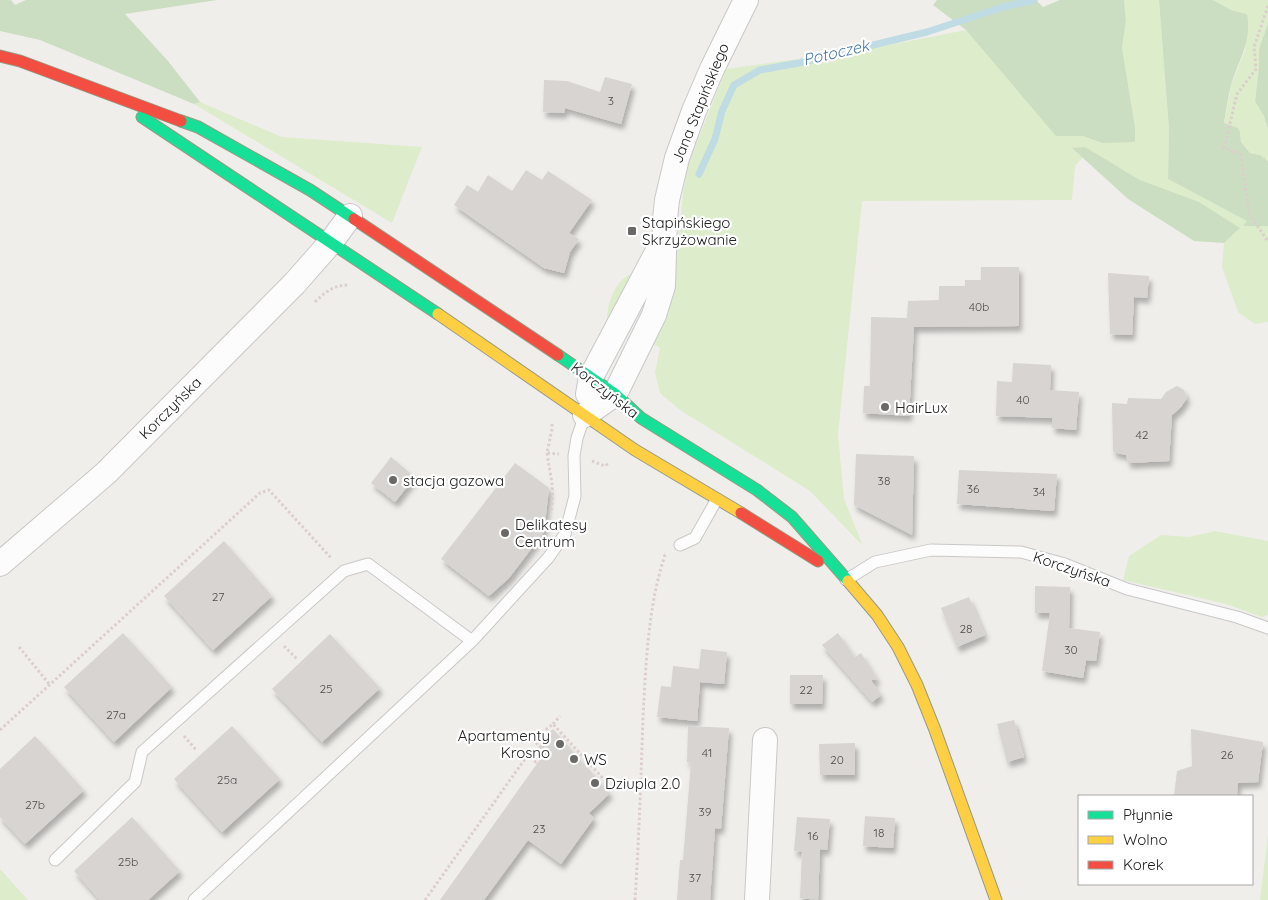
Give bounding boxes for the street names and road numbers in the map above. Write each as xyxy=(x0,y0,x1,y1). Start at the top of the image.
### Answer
street label: Jana Stapińskiego xyxy=(667,40,733,166)
street label: Korczyńska xyxy=(567,358,643,422)
street label: Korczyńska xyxy=(135,373,205,443)
street label: Korczyńska xyxy=(1031,547,1113,591)

